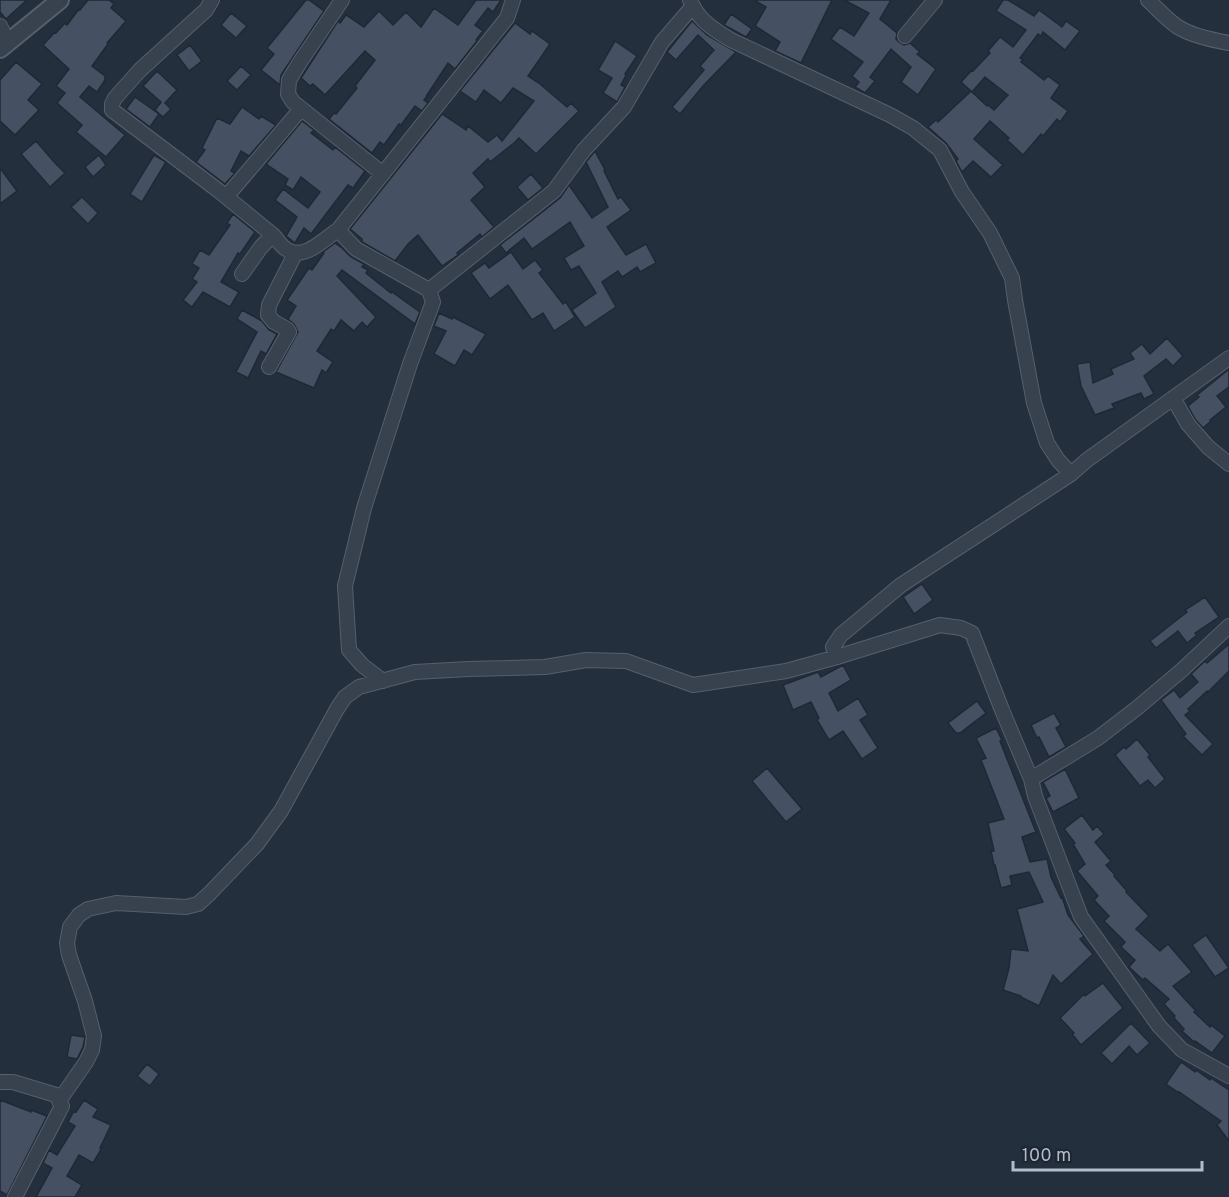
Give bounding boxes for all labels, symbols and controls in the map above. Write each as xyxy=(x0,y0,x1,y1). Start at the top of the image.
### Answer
scale bar xyxy=(1013,1134,1202,1172)
text: 100 m xyxy=(1022,1145,1071,1168)

